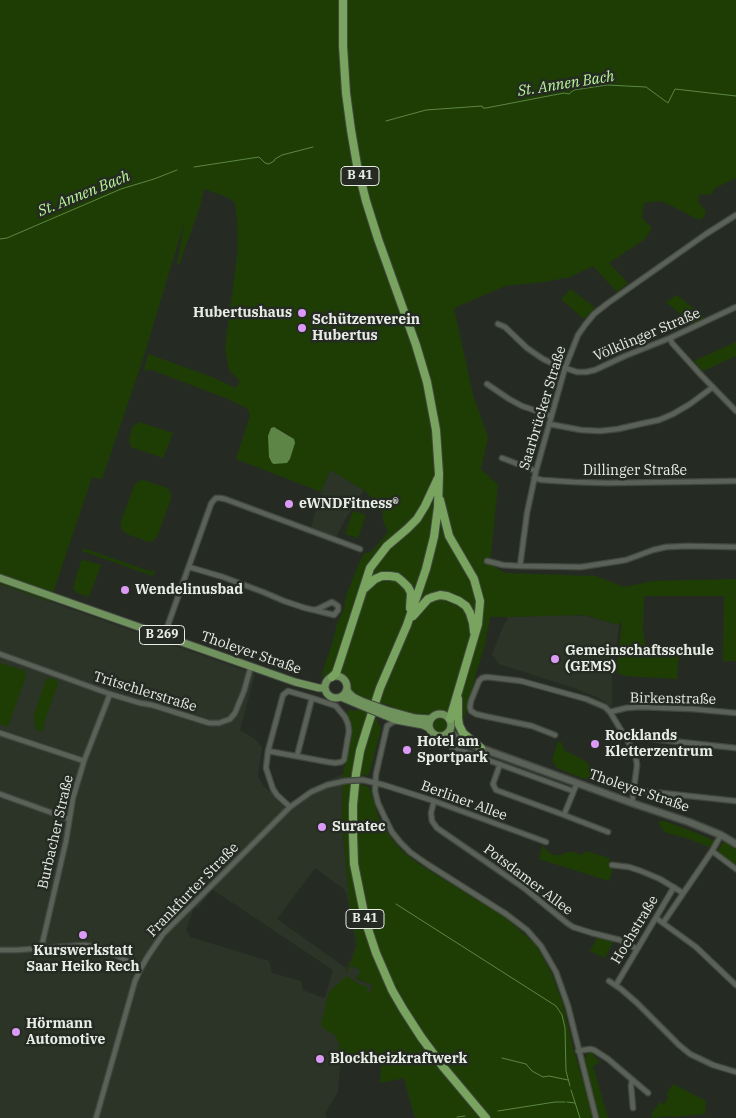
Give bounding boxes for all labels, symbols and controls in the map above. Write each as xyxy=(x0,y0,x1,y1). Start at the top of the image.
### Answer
water label: St. Annen Bach xyxy=(516,67,616,101)
water label: St. Annen Bach xyxy=(35,167,133,221)
road number: B 41 xyxy=(341,167,379,186)
place label: Hubertushaus xyxy=(193,305,292,321)
street label: Völklinger Straße xyxy=(591,305,703,365)
marker: Hubertushaus xyxy=(296,307,308,319)
place label: Schützenverein Hubertus xyxy=(312,312,420,344)
marker: Schützenverein Hubertus xyxy=(296,322,308,334)
street label: Saarbrücker Straße xyxy=(516,344,570,472)
street label: Dillinger Straße xyxy=(583,463,687,479)
place label: eWNDFitness® xyxy=(299,496,399,512)
marker: eWNDFitness® xyxy=(283,498,295,510)
place label: Wendelinusbad xyxy=(135,582,243,598)
marker: Wendelinusbad xyxy=(119,584,131,596)
road number: B 269 xyxy=(140,626,184,644)
street label: Tholeyer Straße xyxy=(199,628,303,678)
place label: Gemeinschaftsschule (GEMS) xyxy=(565,643,714,676)
marker: Gemeinschaftsschule (GEMS) xyxy=(549,653,561,665)
street label: Tritschlerstraße xyxy=(91,668,199,716)
street label: Birkenstraße xyxy=(630,690,716,708)
place label: Rocklands Kletterzentrum xyxy=(605,728,713,760)
place label: Hotel am Sportpark xyxy=(417,734,488,766)
marker: Rocklands Kletterzentrum xyxy=(589,738,601,750)
marker: Hotel am Sportpark xyxy=(401,744,413,756)
street label: Tholeyer Straße xyxy=(587,766,691,816)
street label: Burbacher Straße xyxy=(35,773,77,891)
street label: Berliner Allee xyxy=(419,778,509,824)
place label: Suratec xyxy=(332,819,385,835)
marker: Suratec xyxy=(316,821,328,833)
street label: Frankfurter Straße xyxy=(144,839,242,941)
street label: Potsdamer Allee xyxy=(480,841,576,919)
street label: Hochstraße xyxy=(608,893,662,967)
road number: B 41 xyxy=(346,910,384,929)
marker: Kurswerkstatt Saar Heiko Rech xyxy=(77,929,89,941)
place label: Kurswerkstatt Saar Heiko Rech xyxy=(26,943,140,976)
place label: Hörmann Automotive xyxy=(26,1016,105,1048)
marker: Hörmann Automotive xyxy=(10,1026,22,1038)
place label: Blockheizkraftwerk xyxy=(330,1051,467,1067)
marker: Blockheizkraftwerk xyxy=(314,1053,326,1065)

